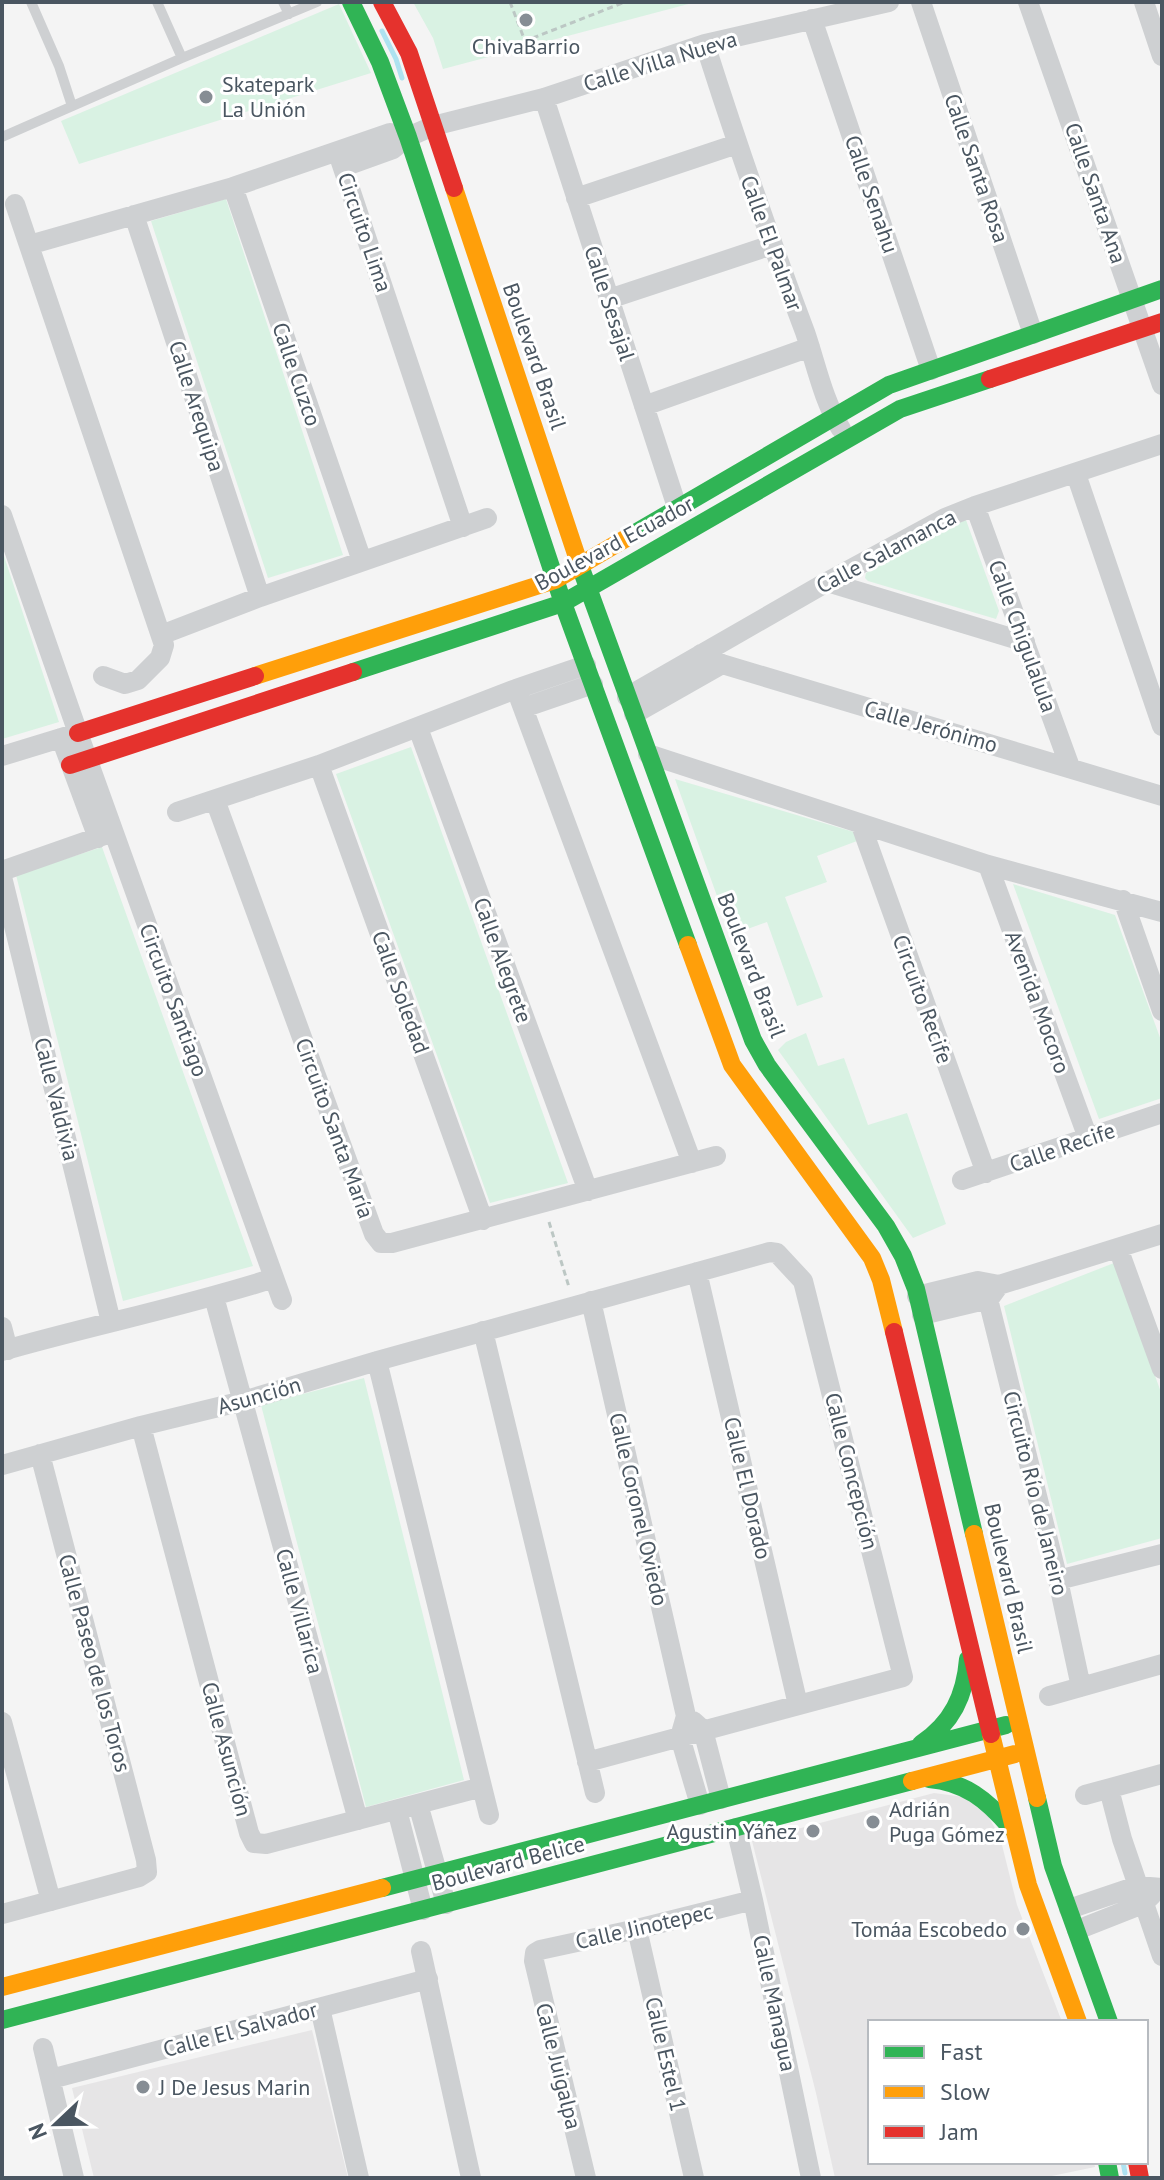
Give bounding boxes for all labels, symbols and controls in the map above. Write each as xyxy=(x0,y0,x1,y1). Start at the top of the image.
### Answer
marker: ChivaBarrio xyxy=(517,11,535,29)
street label: Calle Villa Nueva xyxy=(580,24,740,98)
place label: ChivaBarrio xyxy=(472,32,580,60)
place label: Skatepark La Unión xyxy=(222,70,315,123)
marker: Skatepark La Unión xyxy=(197,88,215,106)
street label: Calle Santa Rosa xyxy=(938,90,1016,246)
street label: Calle Santa Ana xyxy=(1059,119,1133,267)
street label: Calle Senahu xyxy=(839,131,905,257)
street label: Circuito Lima xyxy=(331,169,399,295)
street label: Calle El Palmar xyxy=(735,171,810,315)
street label: Calle Sesajal xyxy=(578,242,642,365)
street label: Boulevard Brasil xyxy=(497,279,573,433)
street label: Calle Cuzco xyxy=(266,319,328,429)
street label: Calle Arequipa xyxy=(163,337,231,475)
street label: Boulevard Ecuador xyxy=(530,489,699,597)
street label: Calle Salamanca xyxy=(811,502,961,600)
street label: Calle Chigulalula xyxy=(982,556,1064,716)
street label: Calle Jerónimo xyxy=(861,694,1001,758)
street label: Boulevard Brasil xyxy=(711,888,793,1042)
street label: Calle Alegrete xyxy=(467,893,539,1027)
street label: Circuito Santiago xyxy=(133,920,215,1080)
street label: Calle Soledad xyxy=(366,927,436,1057)
street label: Avenida Mocoro xyxy=(999,927,1077,1077)
street label: Circuito Recife xyxy=(887,931,959,1067)
street label: Calle Valdivia xyxy=(28,1034,86,1164)
street label: Circuito Santa María xyxy=(289,1034,381,1222)
street label: Calle Recife xyxy=(1006,1116,1118,1178)
street label: Asunción xyxy=(214,1370,304,1420)
street label: Circuito Río de Janeiro xyxy=(997,1388,1075,1598)
street label: Calle Concepción xyxy=(819,1390,885,1552)
street label: Calle Coronel Oviedo xyxy=(603,1410,675,1608)
street label: Calle El Dorado xyxy=(718,1414,778,1562)
street label: Boulevard Brasil xyxy=(978,1500,1040,1656)
street label: Calle Villarica xyxy=(270,1545,330,1677)
street label: Calle Paseo de los Toros xyxy=(52,1551,138,1775)
street label: Calle Asunción xyxy=(196,1679,258,1819)
place label: Adrián Puga Gómez xyxy=(889,1795,1005,1848)
marker: Adrián Puga Gómez xyxy=(864,1813,882,1831)
place label: Agustin Yáñez xyxy=(666,1817,797,1845)
marker: Agustin Yáñez xyxy=(804,1822,822,1840)
street label: Boulevard Belice xyxy=(428,1829,588,1897)
street label: Calle Jinotepec xyxy=(573,1897,716,1955)
place label: Tomáa Escobedo xyxy=(851,1915,1007,1943)
marker: Tomáa Escobedo xyxy=(1014,1920,1032,1938)
street label: Calle Managua xyxy=(747,1932,803,2074)
street label: Calle Estel 1 xyxy=(639,1994,693,2114)
street label: Calle El Salvador xyxy=(160,1995,321,2063)
street label: Calle Juigalpa xyxy=(530,2000,588,2132)
legend xyxy=(868,2020,1148,2164)
text: Fast xyxy=(940,2036,983,2067)
place label: J De Jesus Marin xyxy=(158,2073,310,2101)
text: Slow xyxy=(940,2076,990,2107)
marker: J De Jesus Marin xyxy=(134,2078,152,2096)
north arrow xyxy=(16,2084,96,2164)
text: Jam xyxy=(939,2116,978,2147)
text: N xyxy=(22,2120,53,2143)

